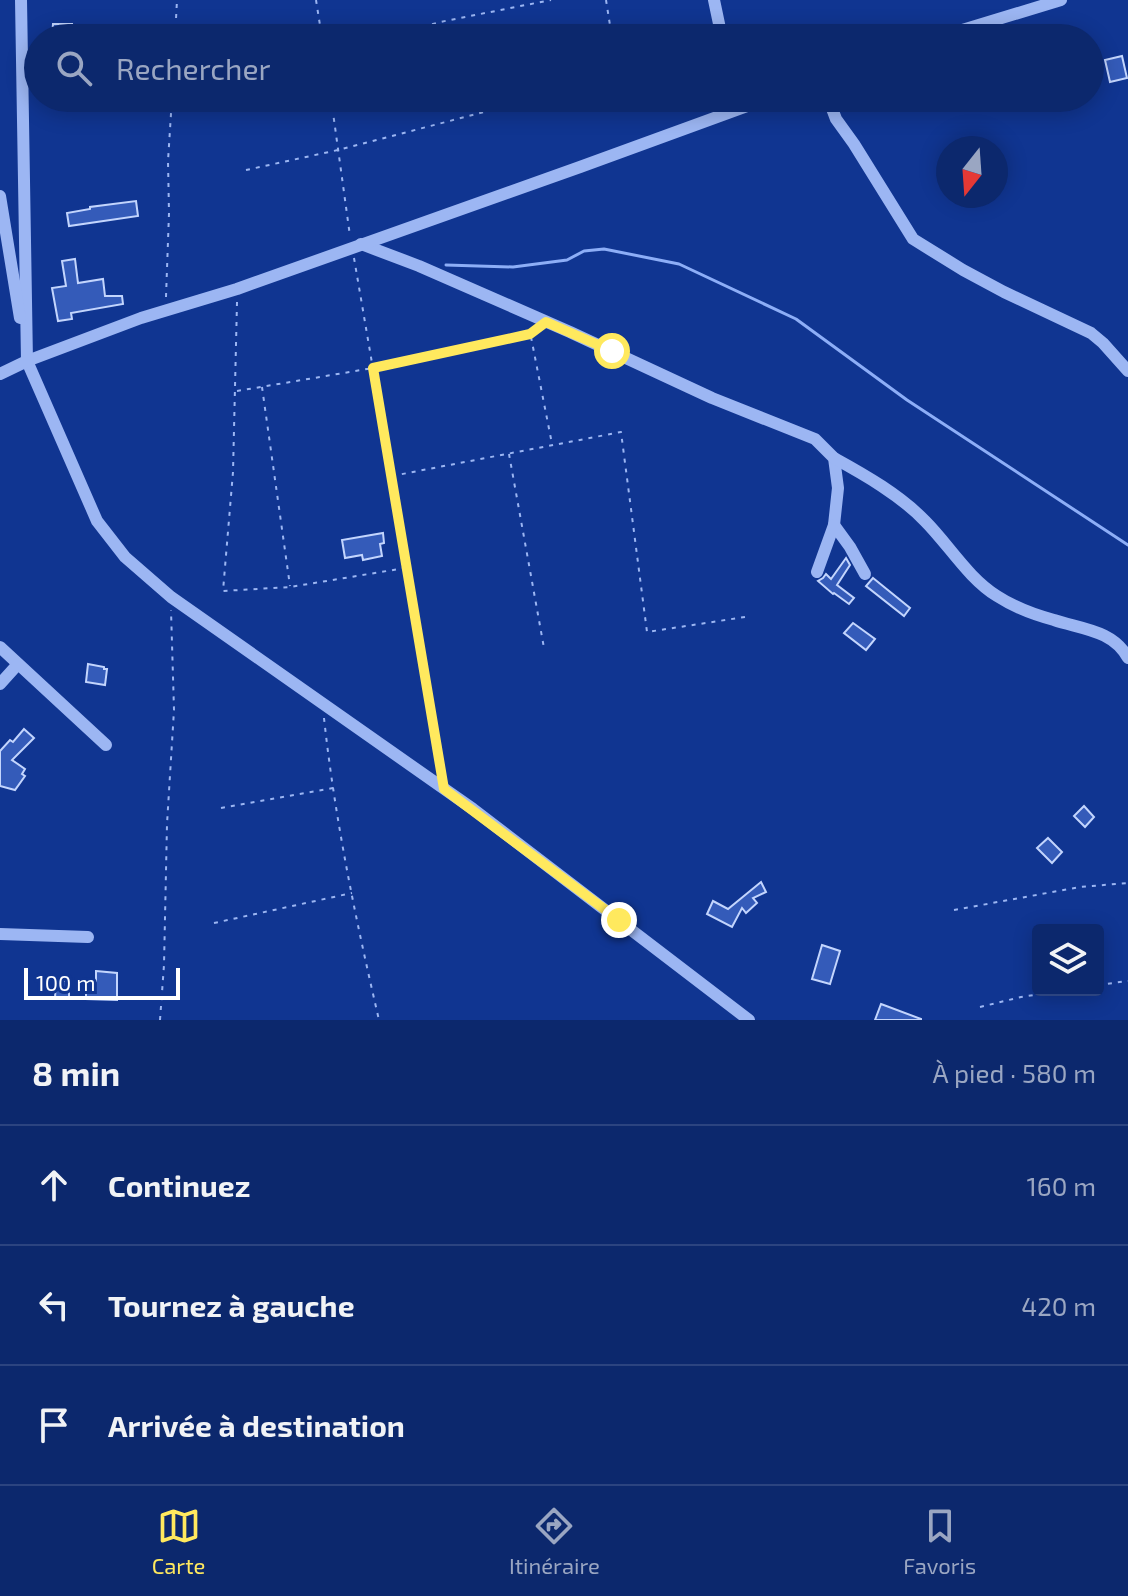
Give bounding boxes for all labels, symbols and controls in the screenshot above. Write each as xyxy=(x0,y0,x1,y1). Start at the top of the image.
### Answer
search box xyxy=(24,24,1104,112)
icon: search xyxy=(52,46,96,90)
text: Rechercher xyxy=(116,50,271,86)
north arrow xyxy=(936,136,1008,208)
route start xyxy=(594,333,630,369)
route end xyxy=(601,902,637,938)
map controls xyxy=(1032,924,1104,996)
button: layers xyxy=(1032,924,1104,996)
scale bar xyxy=(24,964,180,1000)
text: 100 m xyxy=(36,969,95,995)
text: 8 min xyxy=(32,1052,120,1093)
text: À pied · 580 m xyxy=(933,1057,1096,1088)
icon: ahead xyxy=(32,1163,76,1207)
text: Continuez xyxy=(108,1167,250,1203)
text: 160 m xyxy=(1027,1170,1096,1201)
icon: left xyxy=(32,1283,76,1327)
text: Tournez à gauche xyxy=(108,1287,355,1323)
text: 420 m xyxy=(1021,1290,1096,1321)
icon: arrive xyxy=(32,1403,76,1447)
text: Arrivée à destination xyxy=(108,1407,405,1443)
tab: Carte xyxy=(152,1504,205,1578)
tab: Itinéraire xyxy=(509,1504,600,1578)
tab: Favoris xyxy=(903,1504,976,1578)

